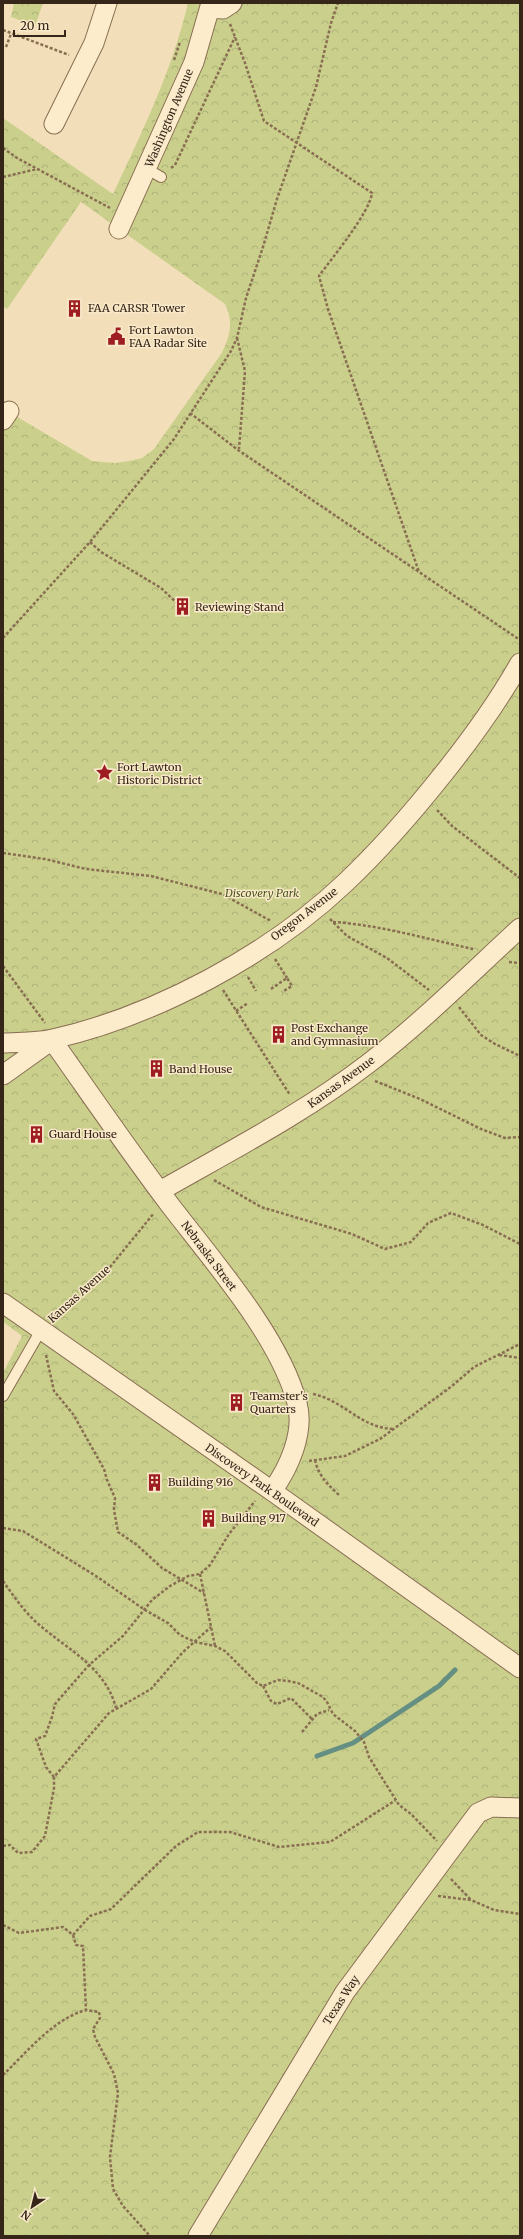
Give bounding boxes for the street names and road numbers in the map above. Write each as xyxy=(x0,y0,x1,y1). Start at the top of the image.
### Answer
street label: Washington Avenue xyxy=(142,67,196,170)
street label: Oregon Avenue xyxy=(268,884,340,944)
street label: Kansas Avenue xyxy=(305,1053,377,1111)
street label: Nebraska Street xyxy=(178,1218,240,1294)
street label: Kansas Avenue xyxy=(45,1262,113,1326)
street label: Discovery Park Boulevard xyxy=(202,1440,322,1530)
street label: Texas Way xyxy=(320,1972,362,2027)

